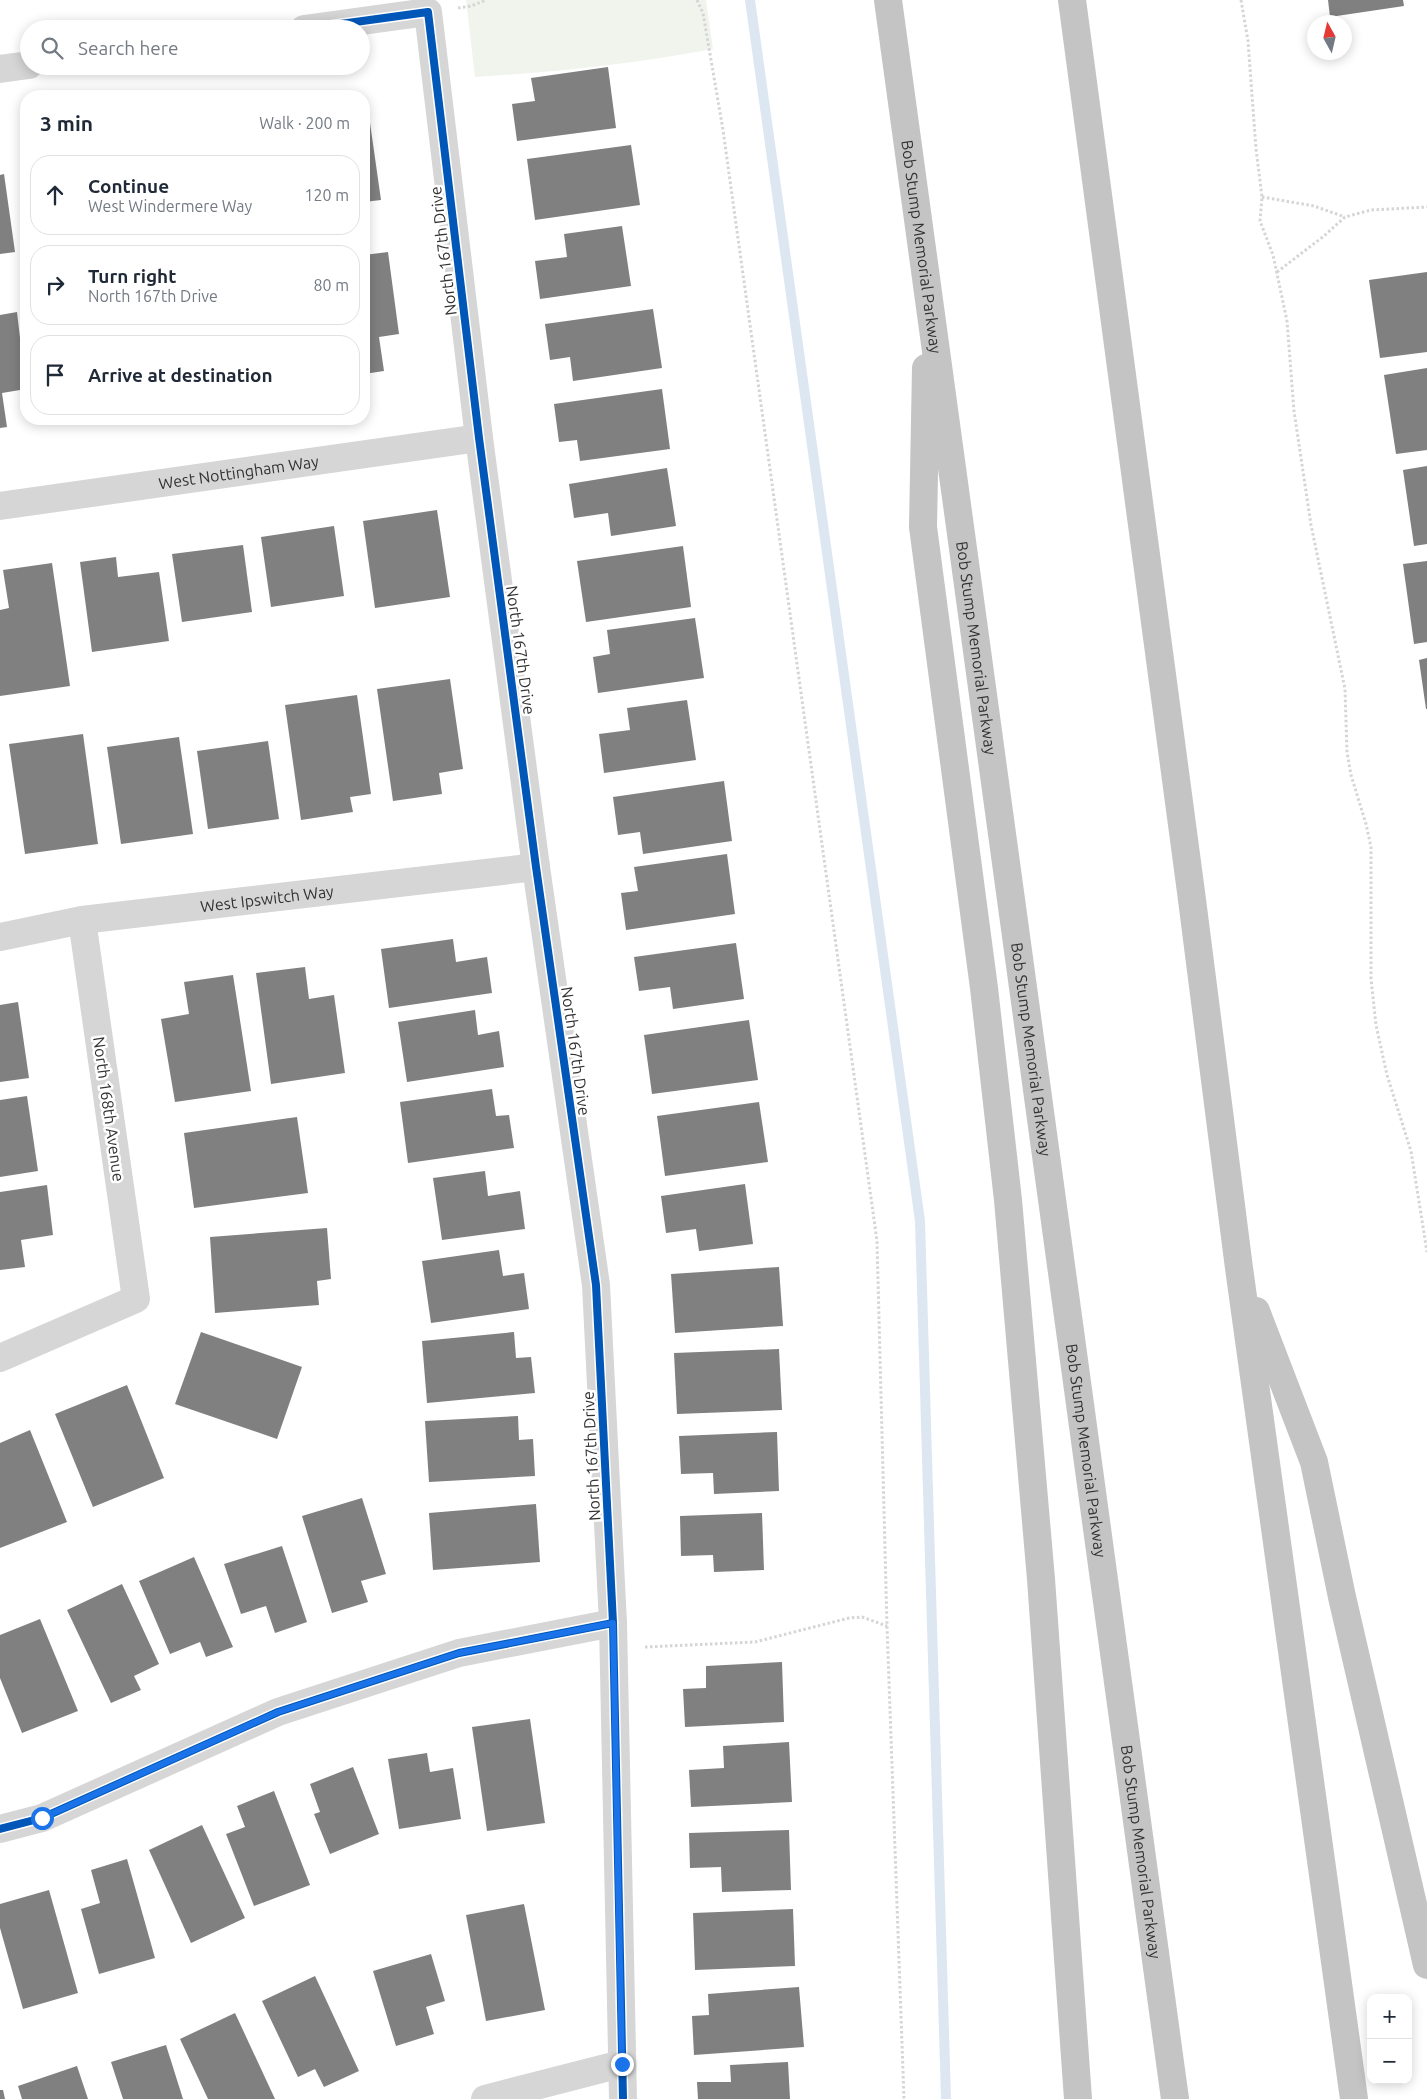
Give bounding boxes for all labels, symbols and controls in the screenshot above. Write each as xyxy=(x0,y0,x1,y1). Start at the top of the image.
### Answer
north arrow xyxy=(1307,15,1352,60)
search box xyxy=(20,20,370,75)
icon: search xyxy=(38,34,66,62)
text: Search here xyxy=(78,37,178,59)
text: 3 min xyxy=(40,111,93,135)
text: Walk · 200 m xyxy=(259,114,350,132)
street label: Bob Stump Memorial Parkway xyxy=(898,139,945,355)
text: Continue xyxy=(88,175,169,197)
icon: ahead xyxy=(41,181,69,209)
street label: North 167th Drive xyxy=(426,185,460,317)
text: 120 m xyxy=(304,186,349,204)
text: West Windermere Way xyxy=(88,197,252,215)
text: Turn right xyxy=(88,265,176,287)
icon: right xyxy=(41,271,69,299)
text: 80 m xyxy=(313,276,349,294)
text: North 167th Drive xyxy=(88,287,218,305)
icon: arrive xyxy=(41,361,69,389)
text: Arrive at destination xyxy=(88,364,273,386)
street label: West Nottingham Way xyxy=(158,452,320,492)
street label: Bob Stump Memorial Parkway xyxy=(953,540,1000,756)
street label: North 167th Drive xyxy=(503,584,539,716)
street label: West Ipswitch Way xyxy=(199,882,335,915)
street label: Bob Stump Memorial Parkway xyxy=(1008,941,1055,1157)
street label: North 167th Drive xyxy=(558,985,594,1117)
street label: North 168th Avenue xyxy=(90,1035,128,1183)
street label: Bob Stump Memorial Parkway xyxy=(1063,1343,1110,1559)
street label: North 167th Drive xyxy=(579,1391,603,1521)
street label: Bob Stump Memorial Parkway xyxy=(1118,1744,1165,1960)
route start xyxy=(31,1807,54,1830)
map controls xyxy=(1367,1994,1412,2084)
button: + xyxy=(1367,1994,1412,2039)
button: − xyxy=(1367,2039,1412,2084)
route end xyxy=(611,2053,634,2076)

